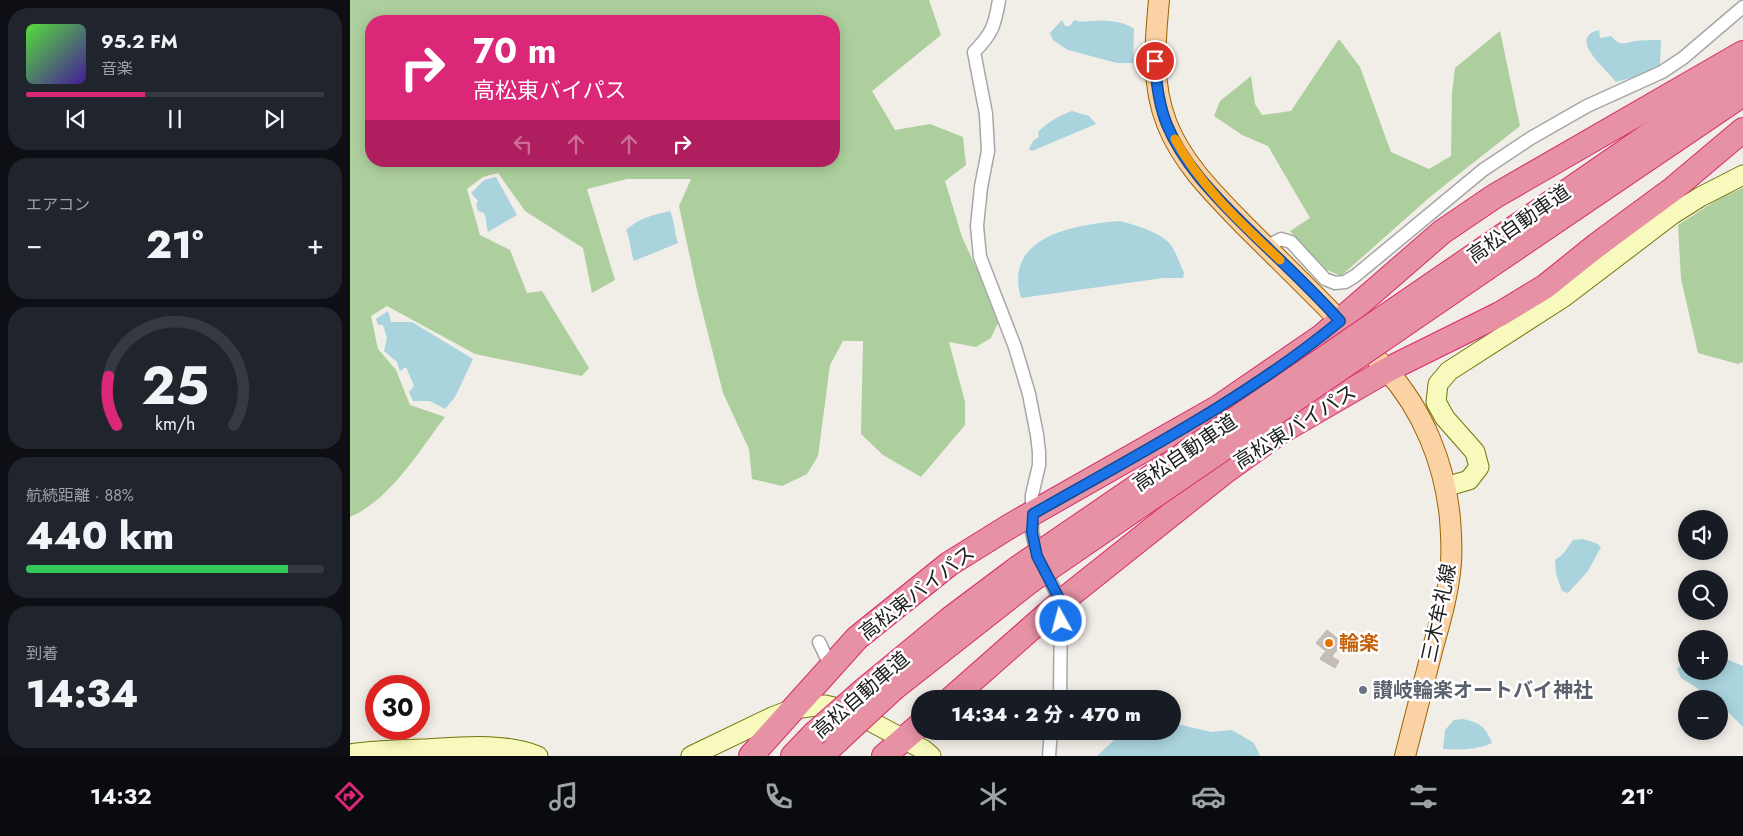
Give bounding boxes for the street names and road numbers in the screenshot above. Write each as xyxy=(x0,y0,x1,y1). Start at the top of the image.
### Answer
street label: 高松自動車道 xyxy=(1462,178,1576,270)
street label: 高松東バイパス xyxy=(1228,378,1362,476)
street label: 高松自動車道 xyxy=(1127,407,1243,499)
street label: 高松東バイパス xyxy=(853,539,981,647)
street label: 三木牟礼線 xyxy=(1414,561,1464,665)
street label: 高松自動車道 xyxy=(806,645,916,745)

